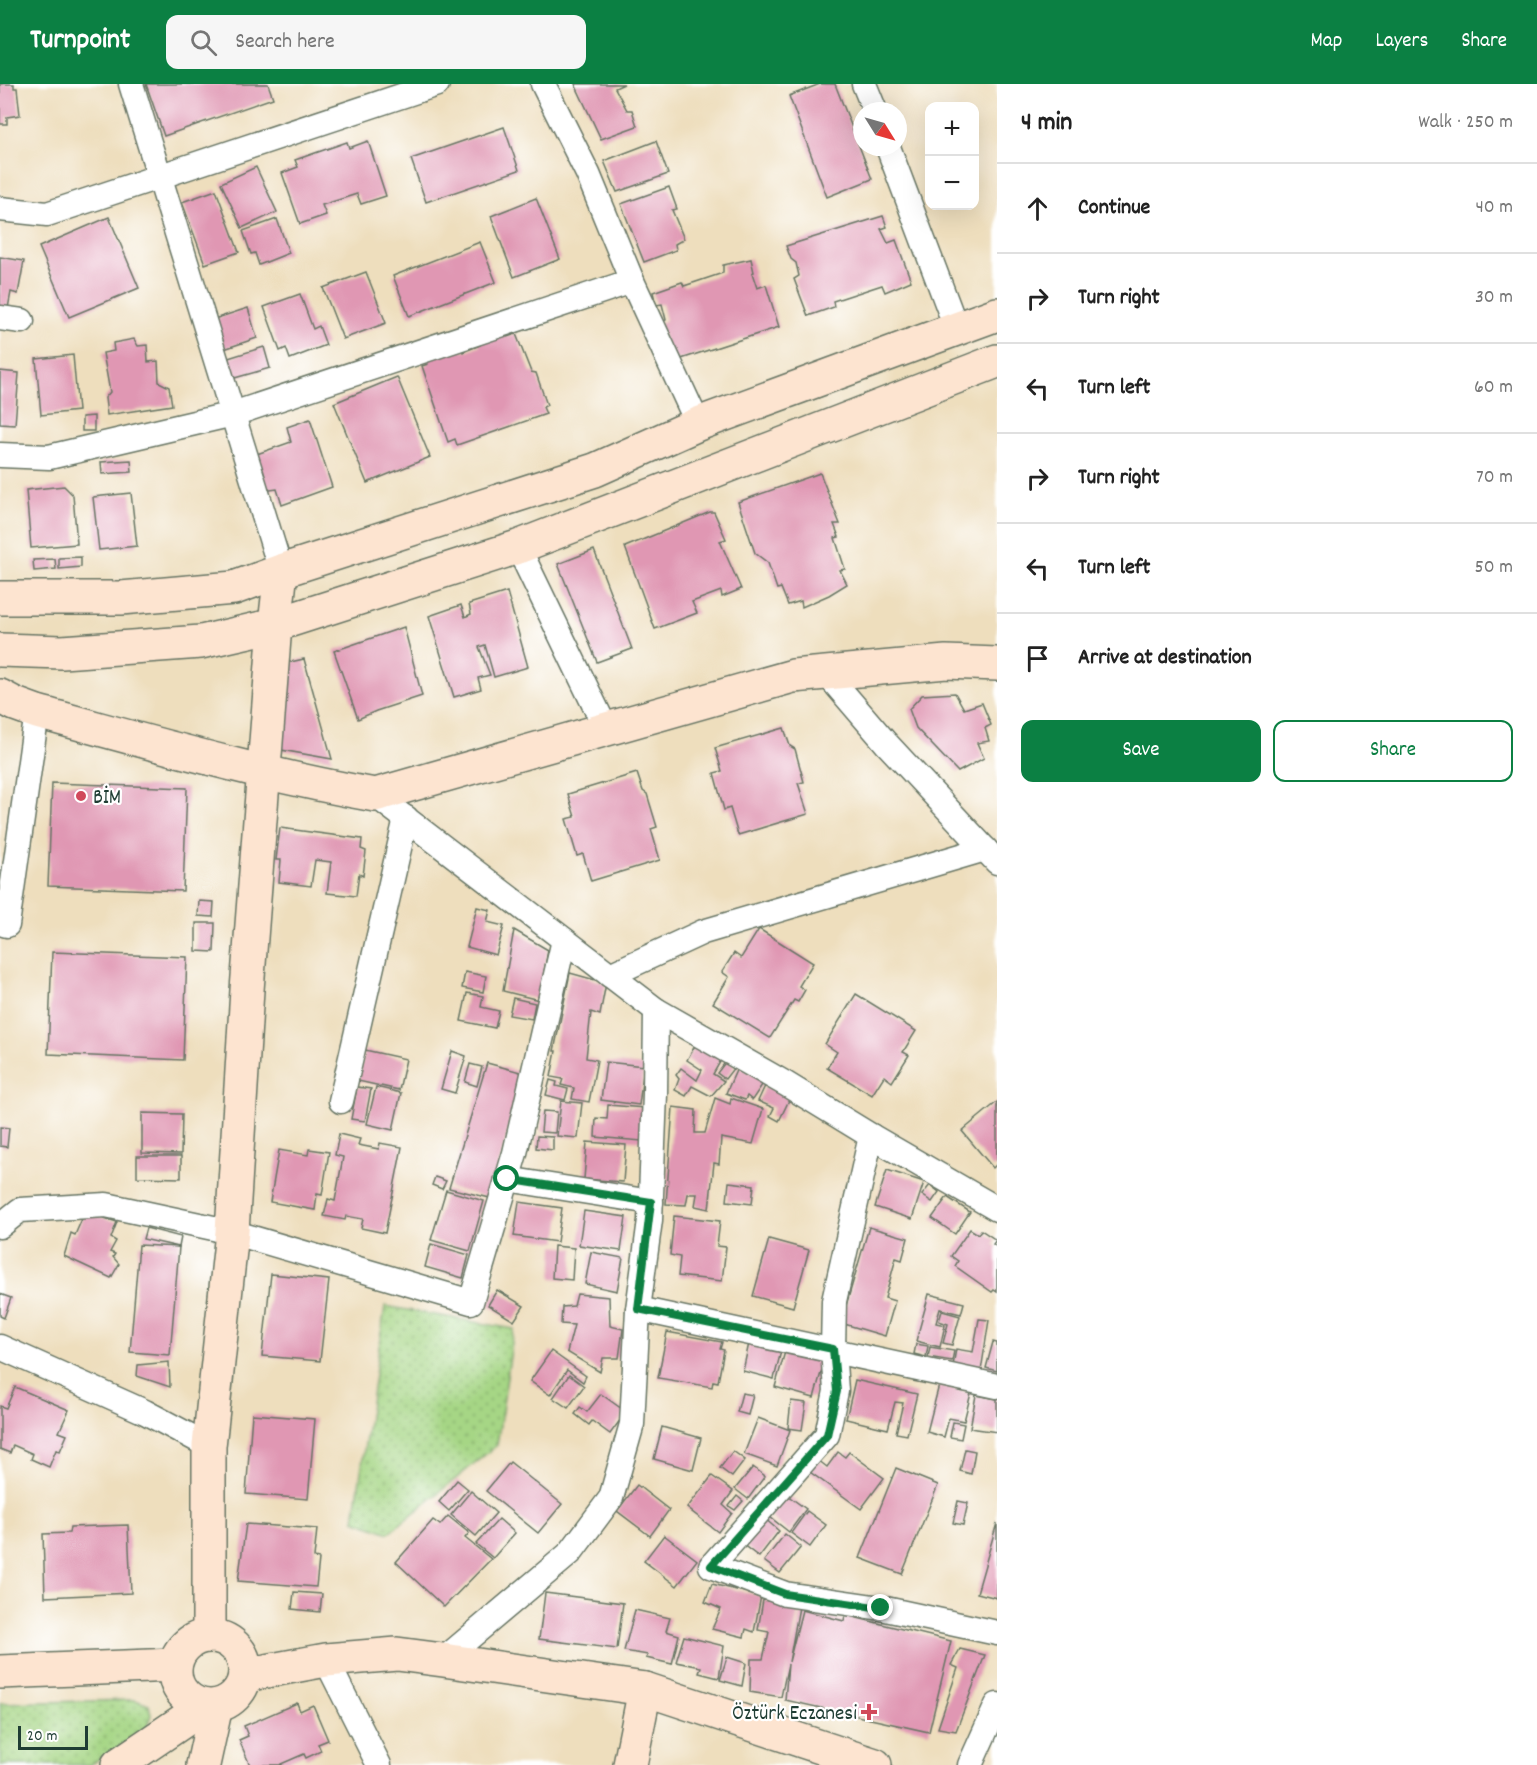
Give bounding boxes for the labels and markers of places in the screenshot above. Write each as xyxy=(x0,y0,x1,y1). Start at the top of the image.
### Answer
place label: BİM xyxy=(93,784,121,814)
marker: BİM xyxy=(74,789,88,803)
place label: Öztürk Eczanesi xyxy=(732,1700,857,1730)
marker: Öztürk Eczanesi xyxy=(862,1705,876,1719)

